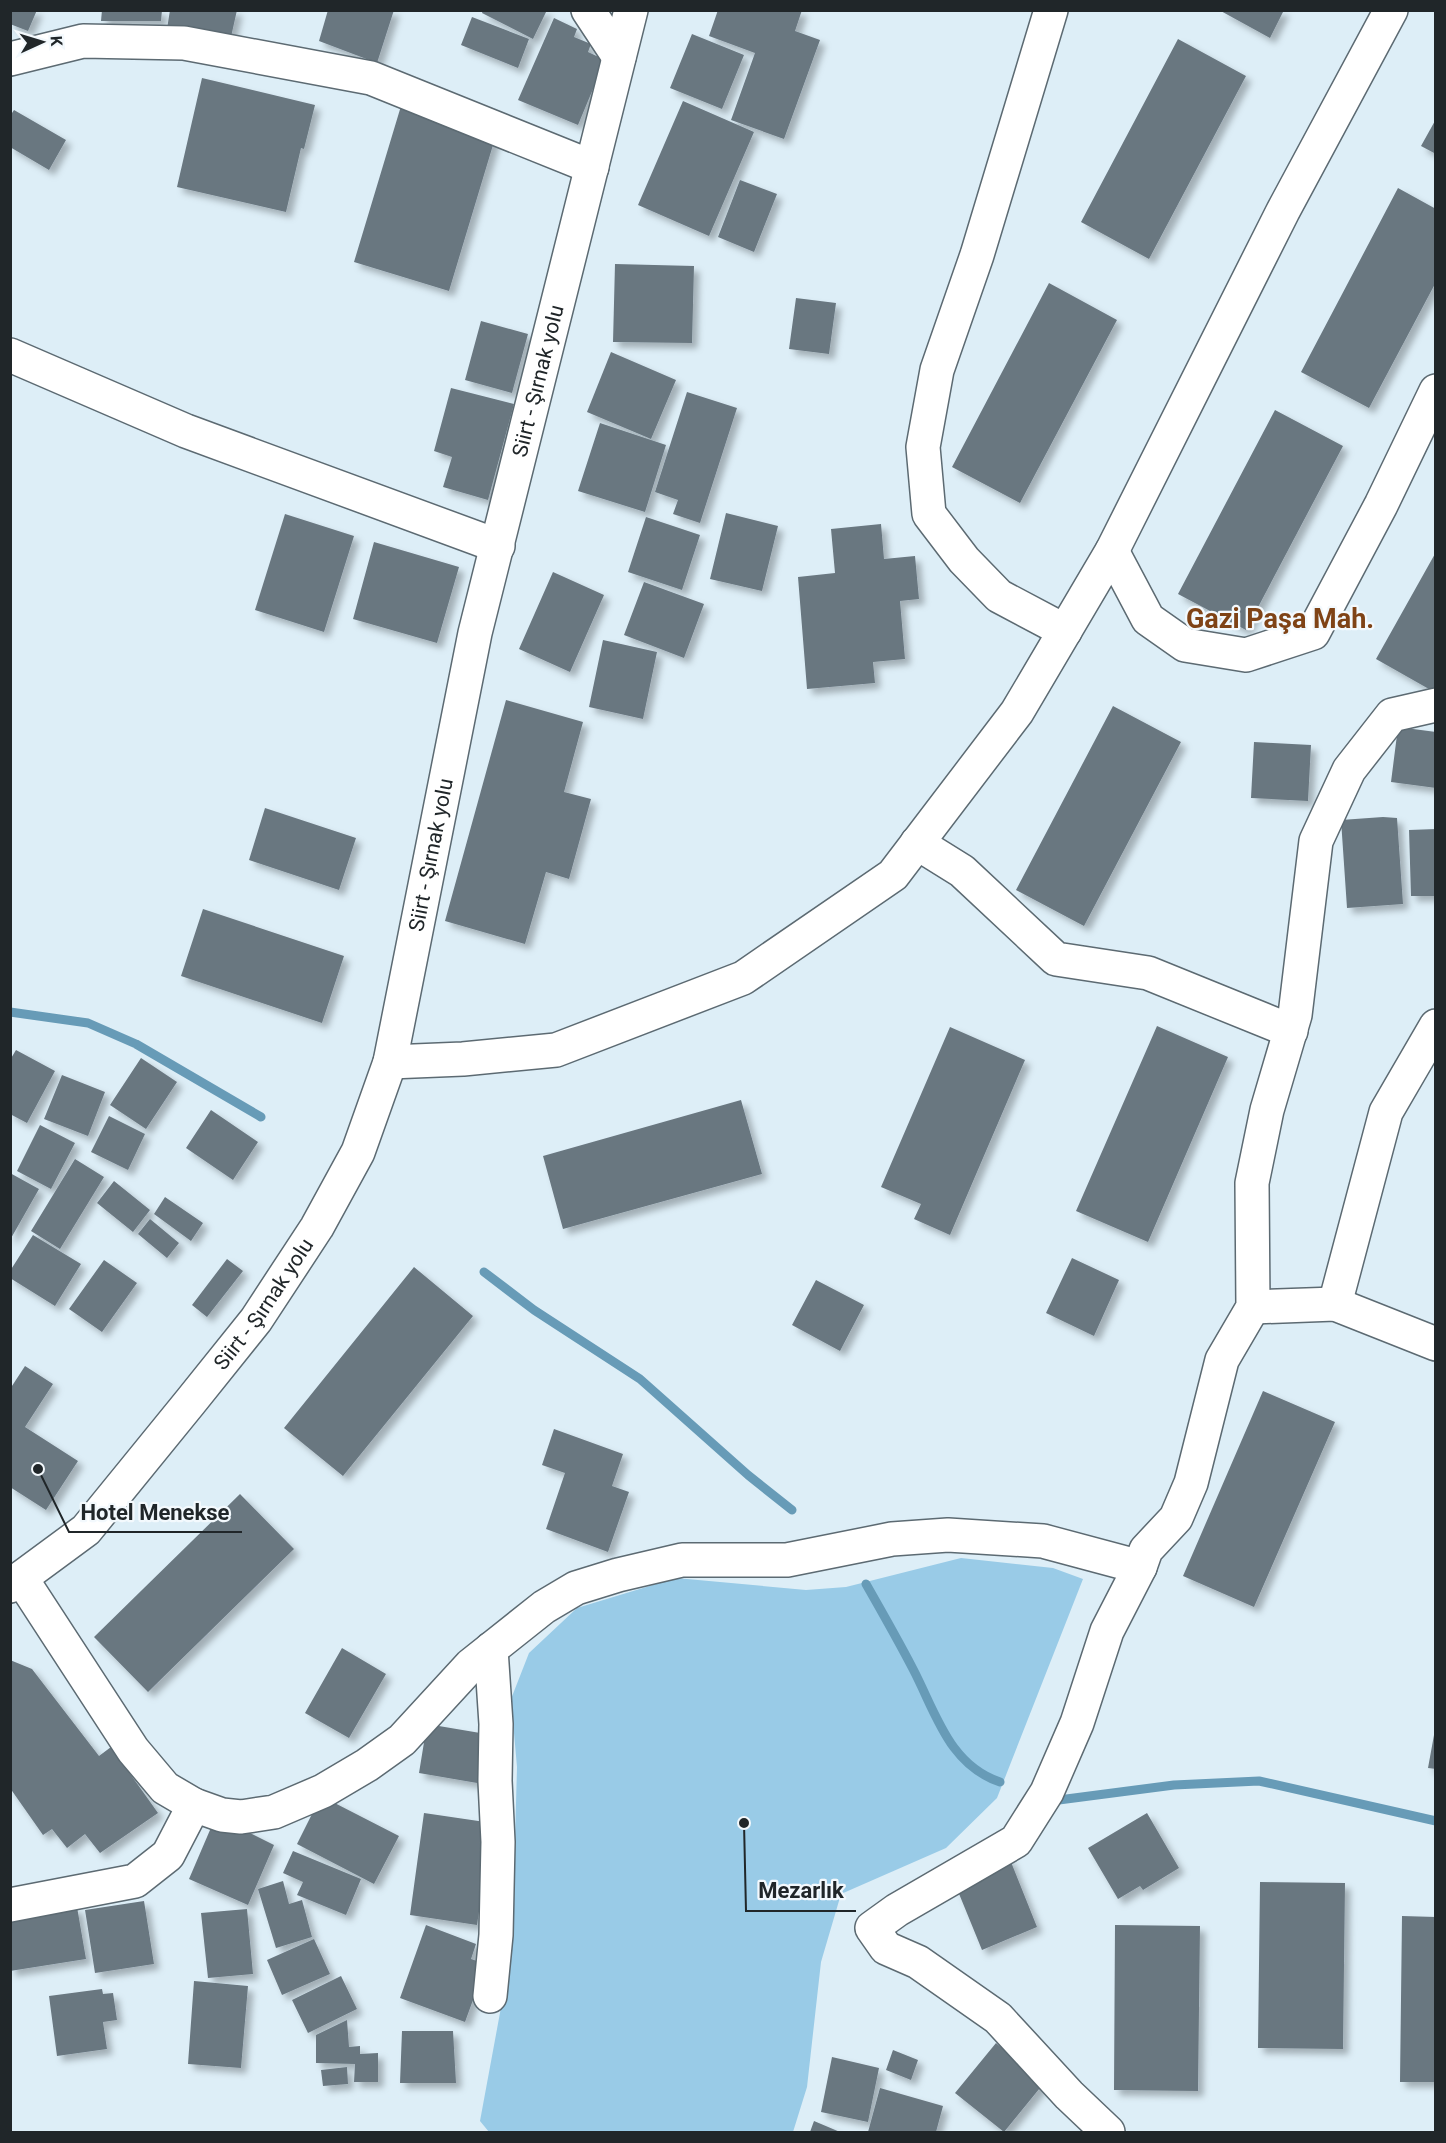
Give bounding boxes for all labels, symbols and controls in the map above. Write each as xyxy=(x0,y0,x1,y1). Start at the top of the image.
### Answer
north arrow xyxy=(12,12,72,72)
text: K xyxy=(47,35,66,48)
street label: Siirt - Şırnak yolu xyxy=(508,303,569,459)
district label: Gazi Paşa Mah. xyxy=(1186,603,1374,635)
street label: Siirt - Şırnak yolu xyxy=(404,776,458,934)
street label: Siirt - Şırnak yolu xyxy=(209,1234,318,1375)
callout: Hotel Menekse xyxy=(69,1492,242,1532)
text: Hotel Menekse xyxy=(81,1500,230,1525)
callout: Mezarlık xyxy=(746,1871,856,1911)
text: Mezarlık xyxy=(758,1878,844,1903)

